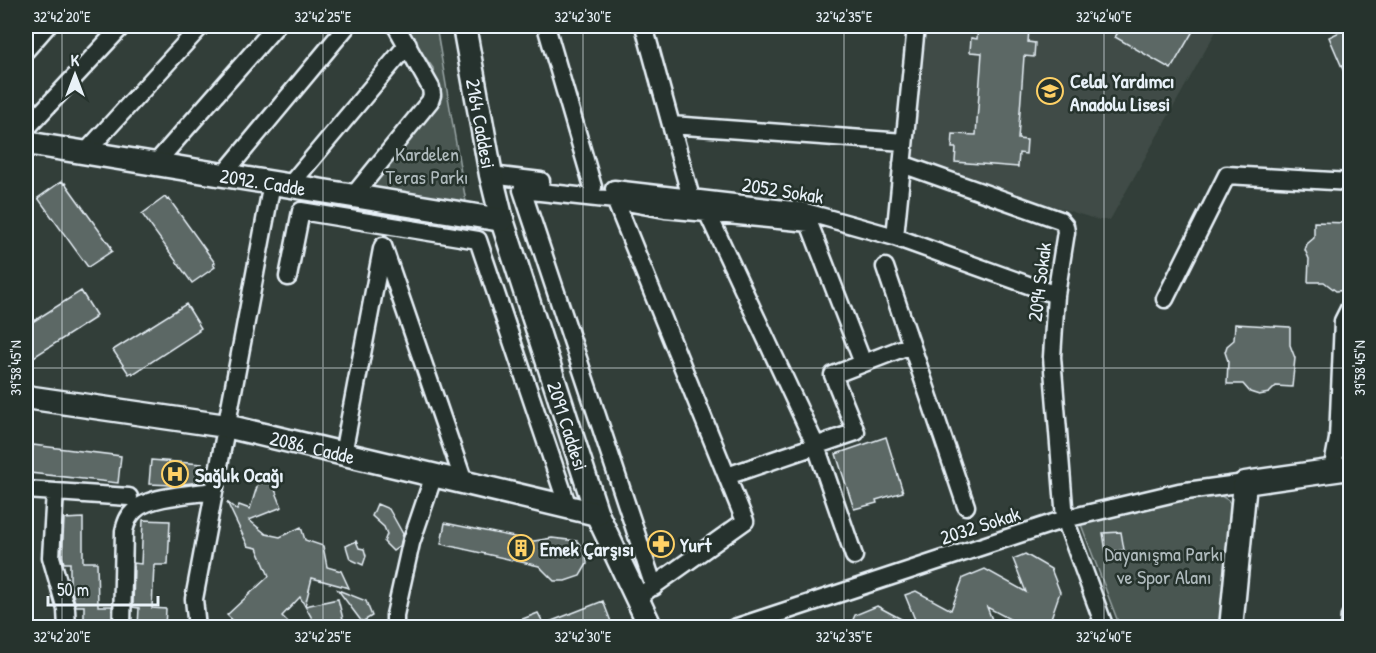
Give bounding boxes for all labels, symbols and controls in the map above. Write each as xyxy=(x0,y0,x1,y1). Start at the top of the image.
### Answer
text: 32°42'20"E xyxy=(33,6,91,27)
text: 32°42'25"E xyxy=(295,6,352,27)
text: 32°42'30"E xyxy=(555,6,612,27)
text: 32°42'35"E xyxy=(816,6,873,27)
text: 32°42'40"E xyxy=(1076,6,1132,27)
north arrow xyxy=(45,45,105,105)
text: K xyxy=(71,49,80,71)
place label: Celal Yardımcı Anadolu Lisesi xyxy=(1070,67,1175,117)
street label: 2164 Caddesi xyxy=(460,76,503,171)
school or university icon: Celal Yardımcı Anadolu Lisesi xyxy=(1035,76,1065,106)
park label: Kardelen Teras Parkı xyxy=(385,140,469,190)
street label: 2092. Cadde xyxy=(218,161,308,202)
street label: 2052 Sokak xyxy=(740,170,826,210)
street label: 2094 Sokak xyxy=(1021,241,1057,323)
text: 39°58'45"N xyxy=(5,340,26,396)
text: 39°58'45"N xyxy=(1349,340,1370,396)
street label: 2091 Caddesi xyxy=(541,378,596,474)
street label: 2086. Cadde xyxy=(267,423,358,470)
hospital icon: Sağlık Ocağı xyxy=(160,459,190,489)
place label: Sağlık Ocağı xyxy=(195,461,284,489)
street label: 2032 Sokak xyxy=(936,499,1024,551)
pharmacy icon: Yurt xyxy=(646,529,676,559)
place label: Yurt xyxy=(680,531,713,558)
building icon: Emek Çarşısı xyxy=(506,533,536,563)
place label: Emek Çarşısı xyxy=(540,535,634,562)
park label: Dayanışma Parkı ve Spor Alanı xyxy=(1105,540,1223,590)
scale bar xyxy=(48,569,158,607)
text: 50 m xyxy=(57,577,89,602)
text: 32°42'20"E xyxy=(33,626,91,647)
text: 32°42'25"E xyxy=(295,626,352,647)
text: 32°42'30"E xyxy=(555,626,612,647)
text: 32°42'35"E xyxy=(816,626,873,647)
text: 32°42'40"E xyxy=(1076,626,1132,647)

